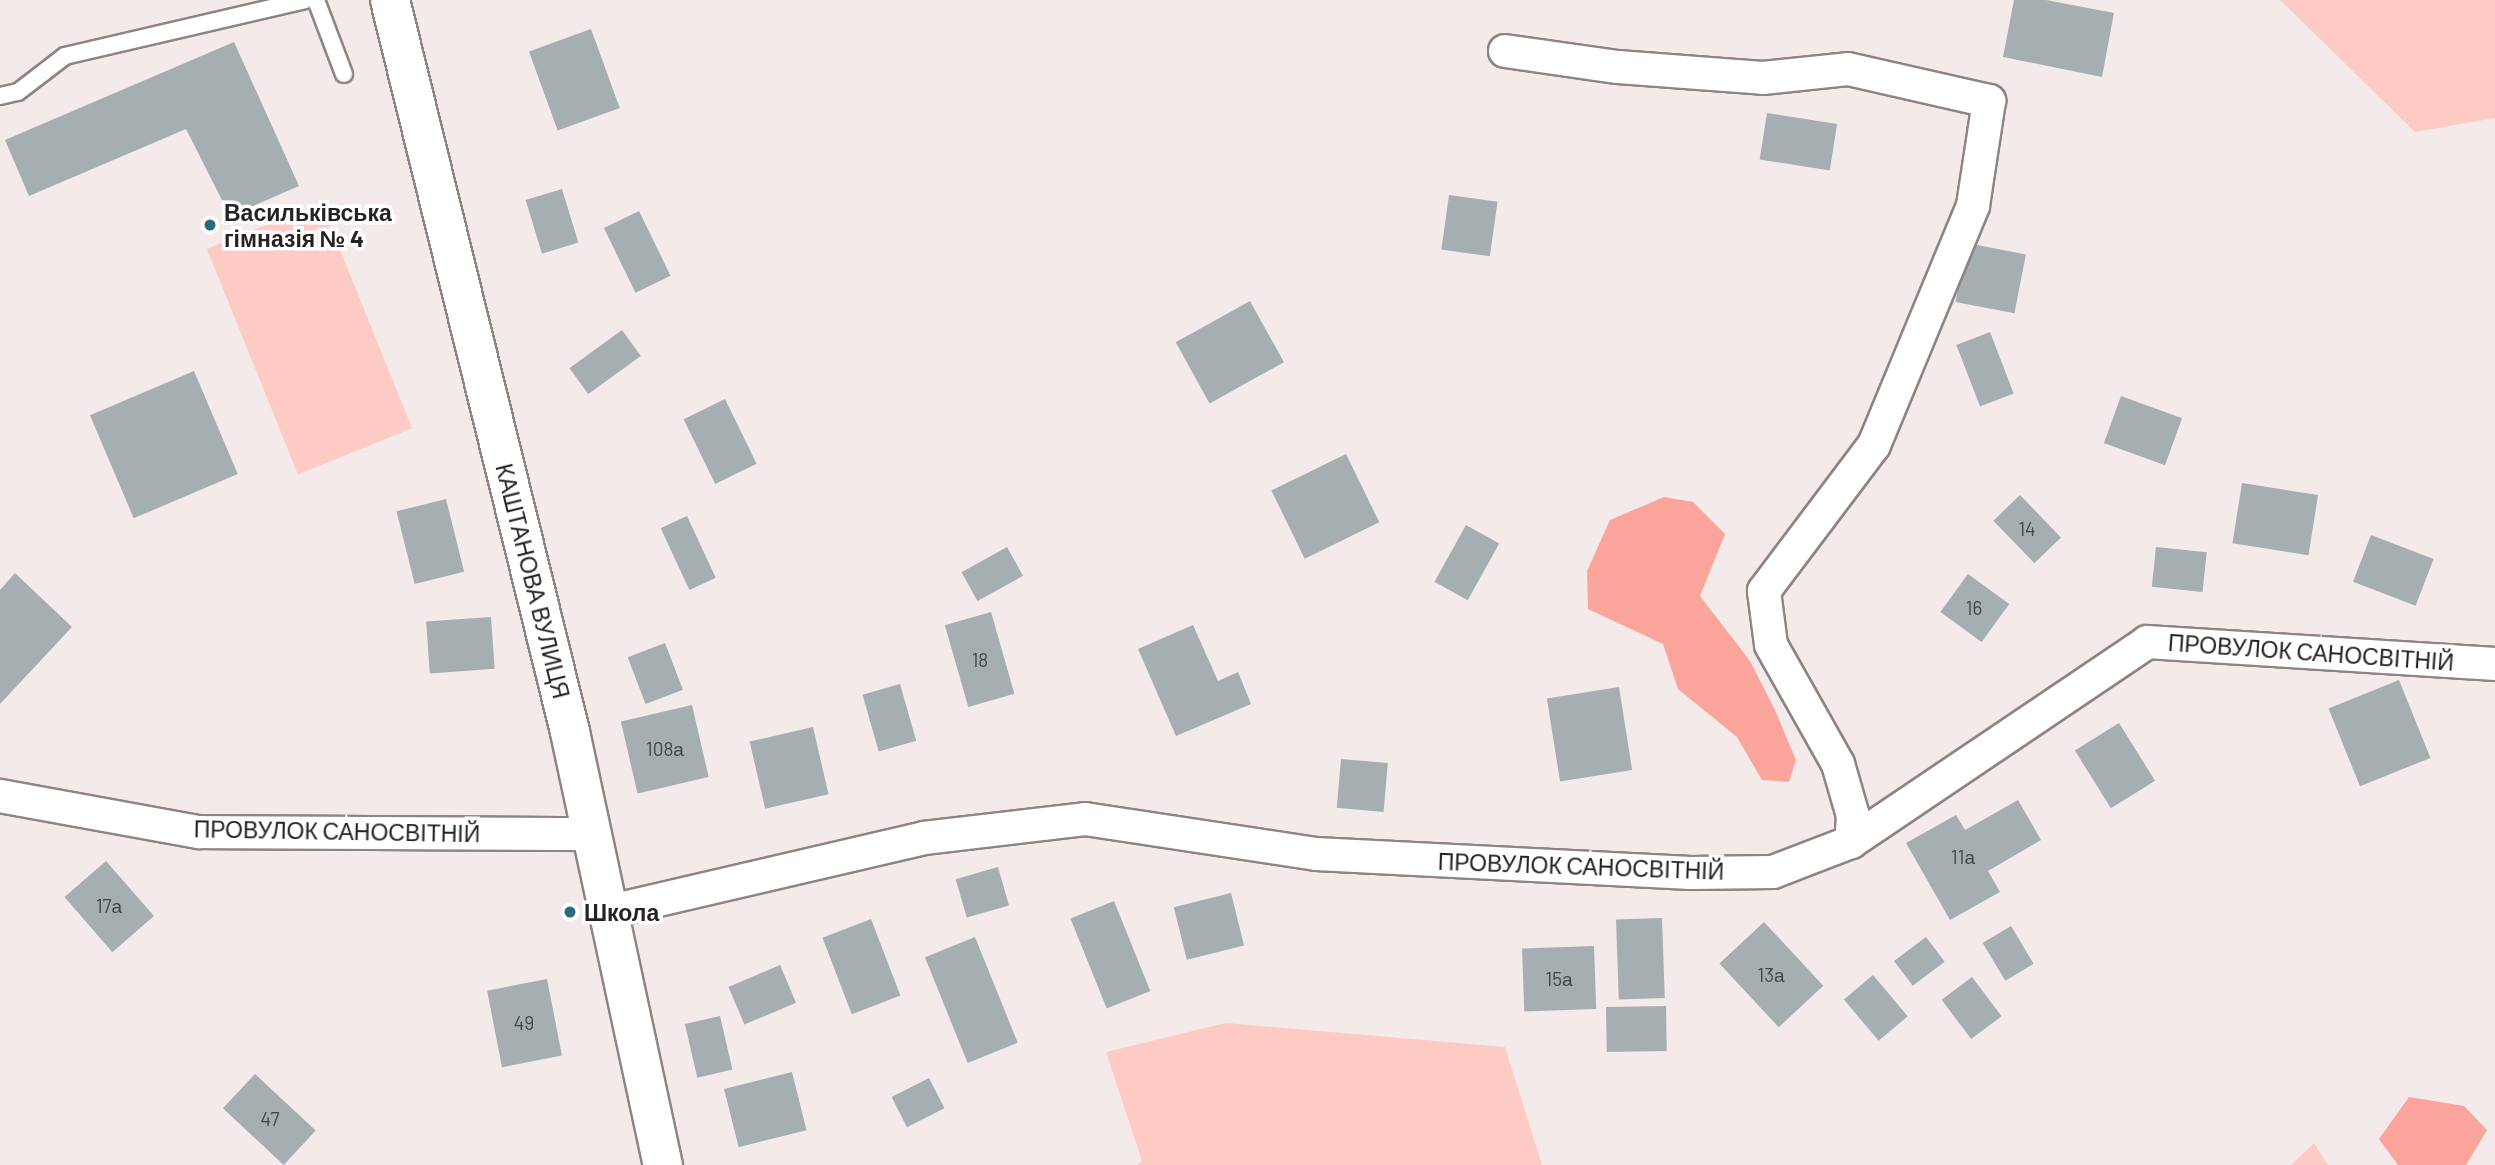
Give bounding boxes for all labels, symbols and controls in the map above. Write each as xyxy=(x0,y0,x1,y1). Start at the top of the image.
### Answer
place label: Васильківська гімназія № 4 xyxy=(224,198,392,252)
marker: Васильківська гімназія № 4 xyxy=(202,217,218,233)
street label: КАШТАНОВА ВУЛИЦЯ xyxy=(490,461,576,701)
house number: 14 xyxy=(2018,518,2036,540)
house number: 16 xyxy=(1966,597,1982,619)
street label: ПРОВУЛОК САНОСВІТНІЙ xyxy=(2167,628,2455,676)
house number: 18 xyxy=(972,649,988,671)
house number: 108а xyxy=(646,738,684,760)
street label: ПРОВУЛОК САНОСВІТНІЙ xyxy=(194,815,480,847)
house number: 11а xyxy=(1951,846,1975,868)
street label: ПРОВУЛОК САНОСВІТНІЙ xyxy=(1437,847,1725,885)
house number: 17а xyxy=(96,895,122,917)
place label: Школа xyxy=(584,898,659,926)
marker: Школа xyxy=(562,904,578,920)
house number: 13а xyxy=(1757,964,1785,986)
house number: 15а xyxy=(1546,968,1572,990)
house number: 49 xyxy=(514,1012,534,1034)
house number: 47 xyxy=(261,1108,279,1130)

